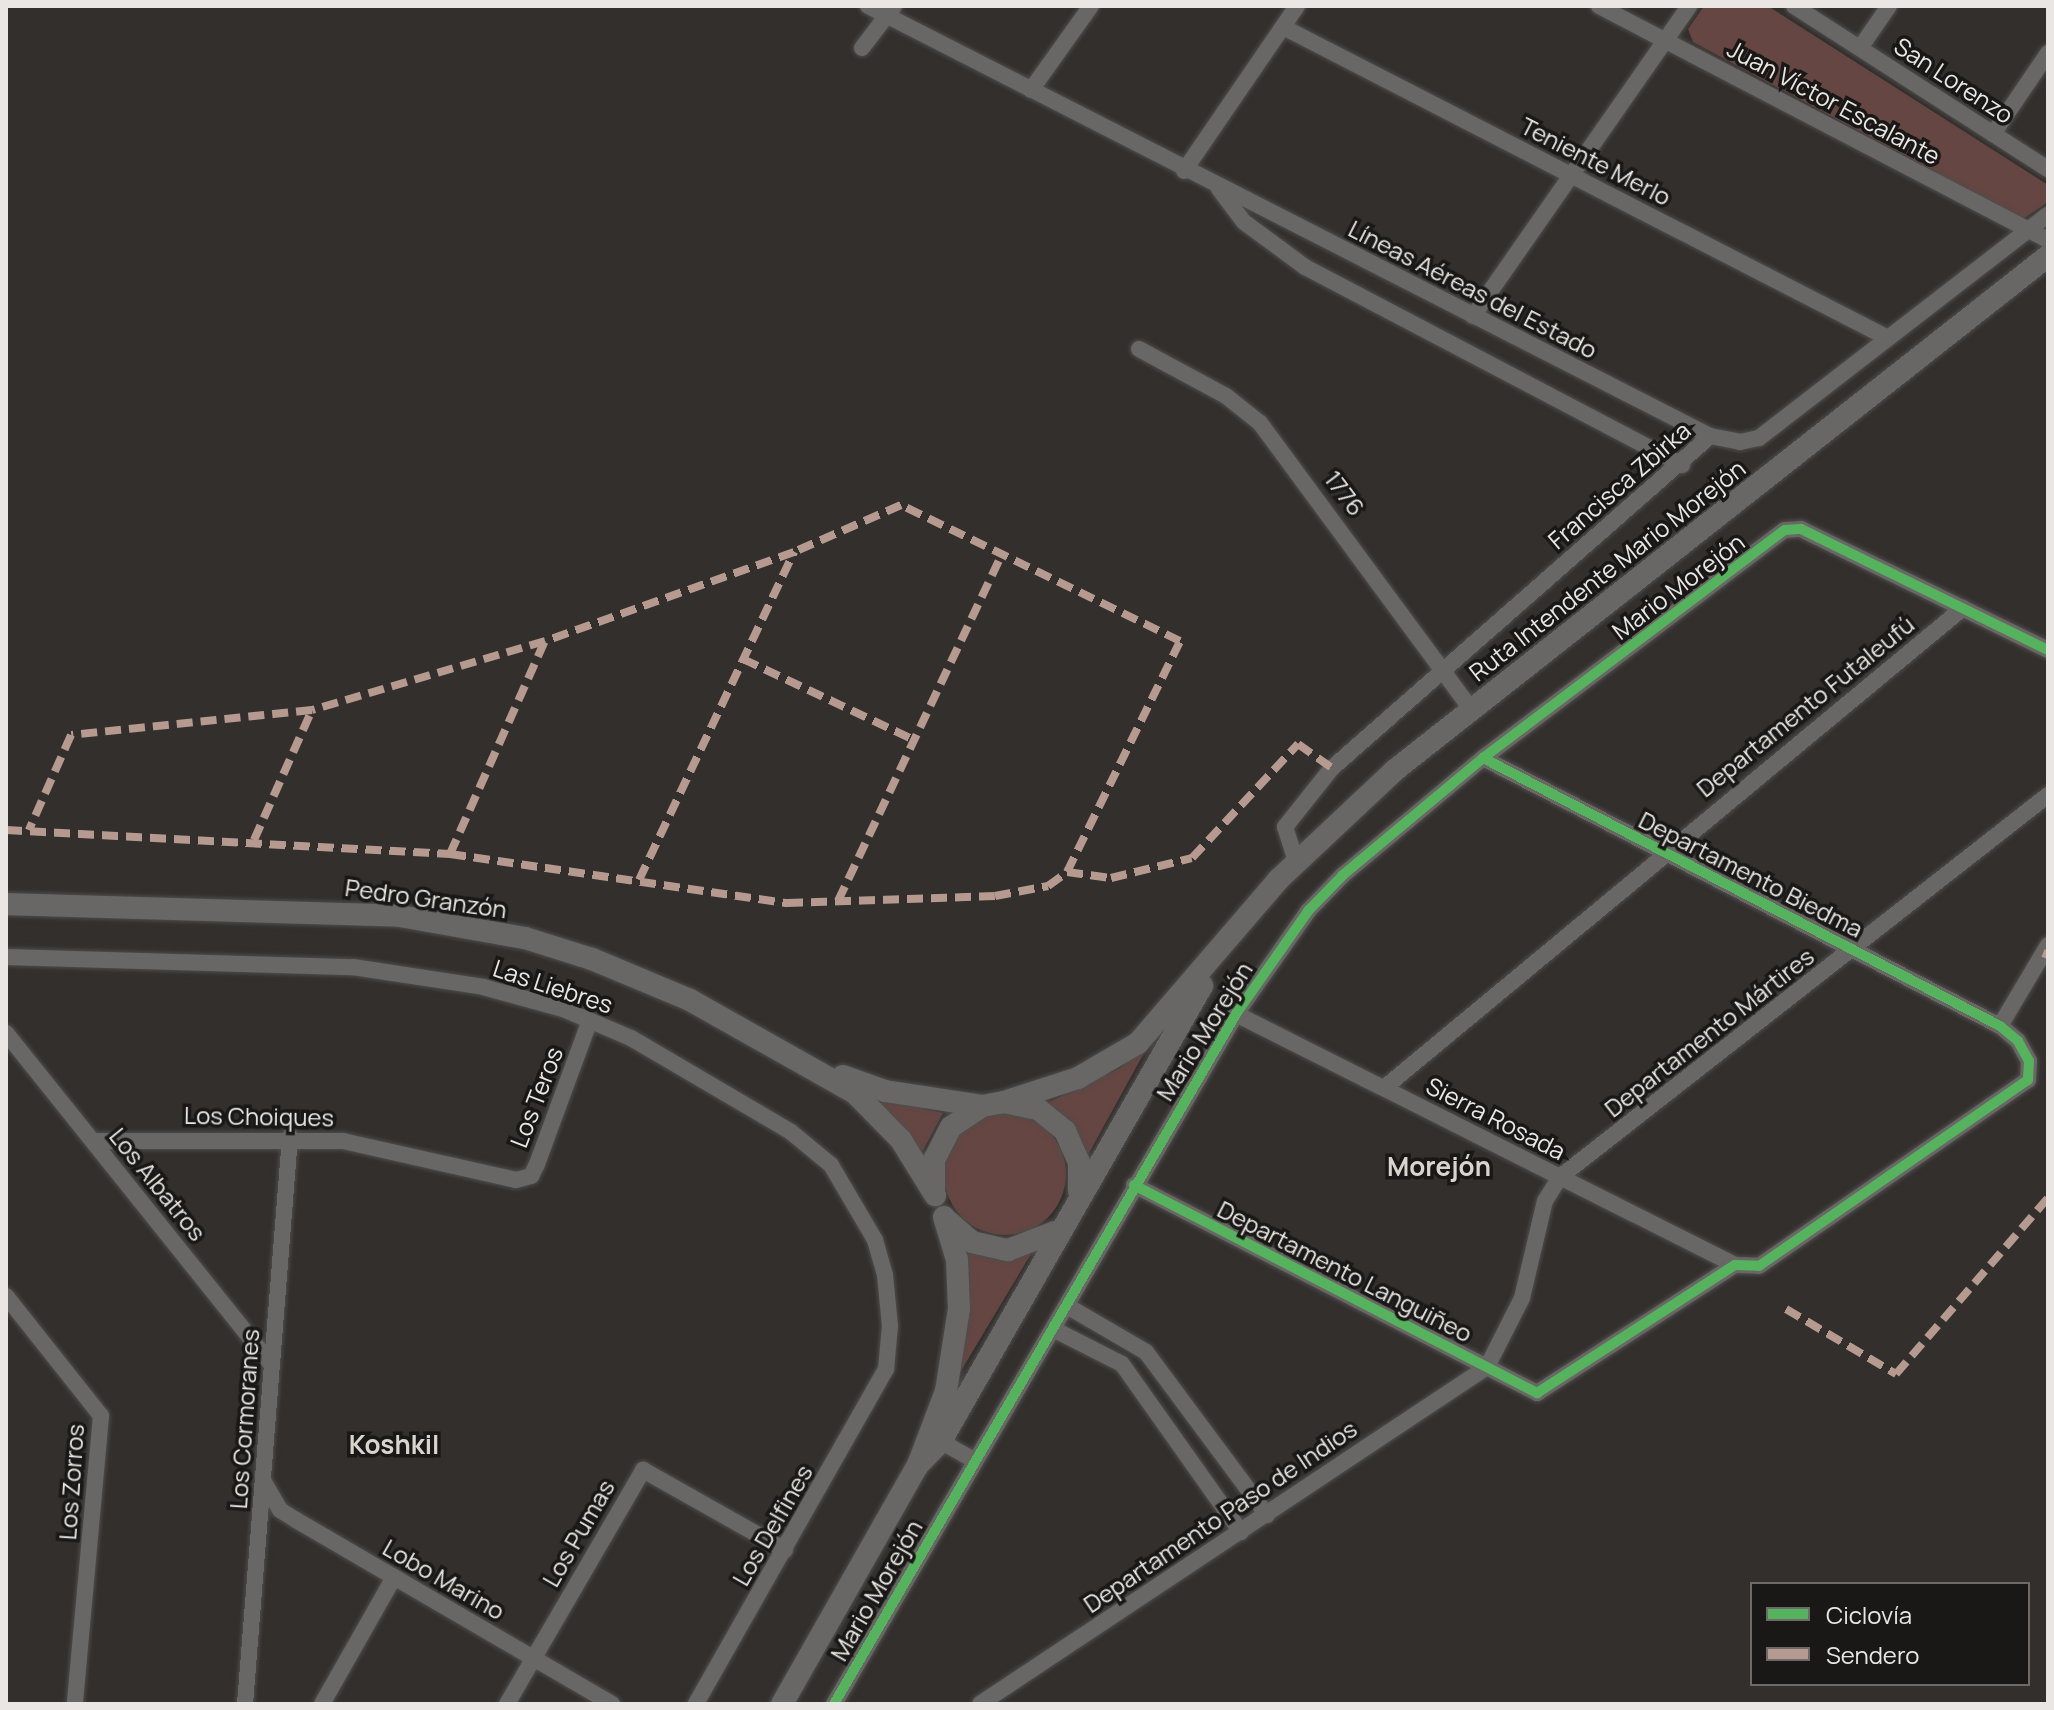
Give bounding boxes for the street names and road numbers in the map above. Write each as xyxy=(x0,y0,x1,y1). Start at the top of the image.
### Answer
street label: San Lorenzo xyxy=(1889,31,2019,129)
street label: Juan Víctor Escalante xyxy=(1723,34,1945,170)
street label: Teniente Merlo xyxy=(1516,111,1676,211)
street label: Líneas Aéreas del Estado xyxy=(1344,214,1602,364)
street label: Francisca Zbirka xyxy=(1542,416,1696,554)
street label: Ruta Intendente Mario Morejón xyxy=(1463,453,1751,687)
street label: 1776 xyxy=(1319,465,1371,521)
street label: Mario Morejón xyxy=(1606,527,1750,645)
street label: Departamento Futaleufú xyxy=(1691,609,1919,803)
street label: Departamento Biedma xyxy=(1634,805,1868,943)
street label: Pedro Granzón xyxy=(343,872,509,924)
street label: Departamento Mártires xyxy=(1599,941,1819,1123)
street label: Las Liebres xyxy=(490,953,616,1019)
street label: Mario Morejón xyxy=(1150,956,1258,1106)
street label: Los Teros xyxy=(504,1043,568,1151)
street label: Sierra Rosada xyxy=(1422,1071,1570,1165)
street label: Los Choiques xyxy=(184,1100,334,1132)
street label: Los Albatros xyxy=(104,1122,212,1246)
street label: Departamento Languiñeo xyxy=(1213,1194,1477,1348)
street label: Los Cormoranes xyxy=(223,1328,265,1510)
street label: Departamento Paso de Indios xyxy=(1078,1414,1362,1618)
street label: Los Zorros xyxy=(53,1423,89,1541)
street label: Los Delfines xyxy=(726,1459,818,1591)
street label: Los Pumas xyxy=(536,1474,620,1592)
street label: Mario Morejón xyxy=(824,1514,928,1666)
street label: Lobo Marino xyxy=(378,1533,510,1625)

